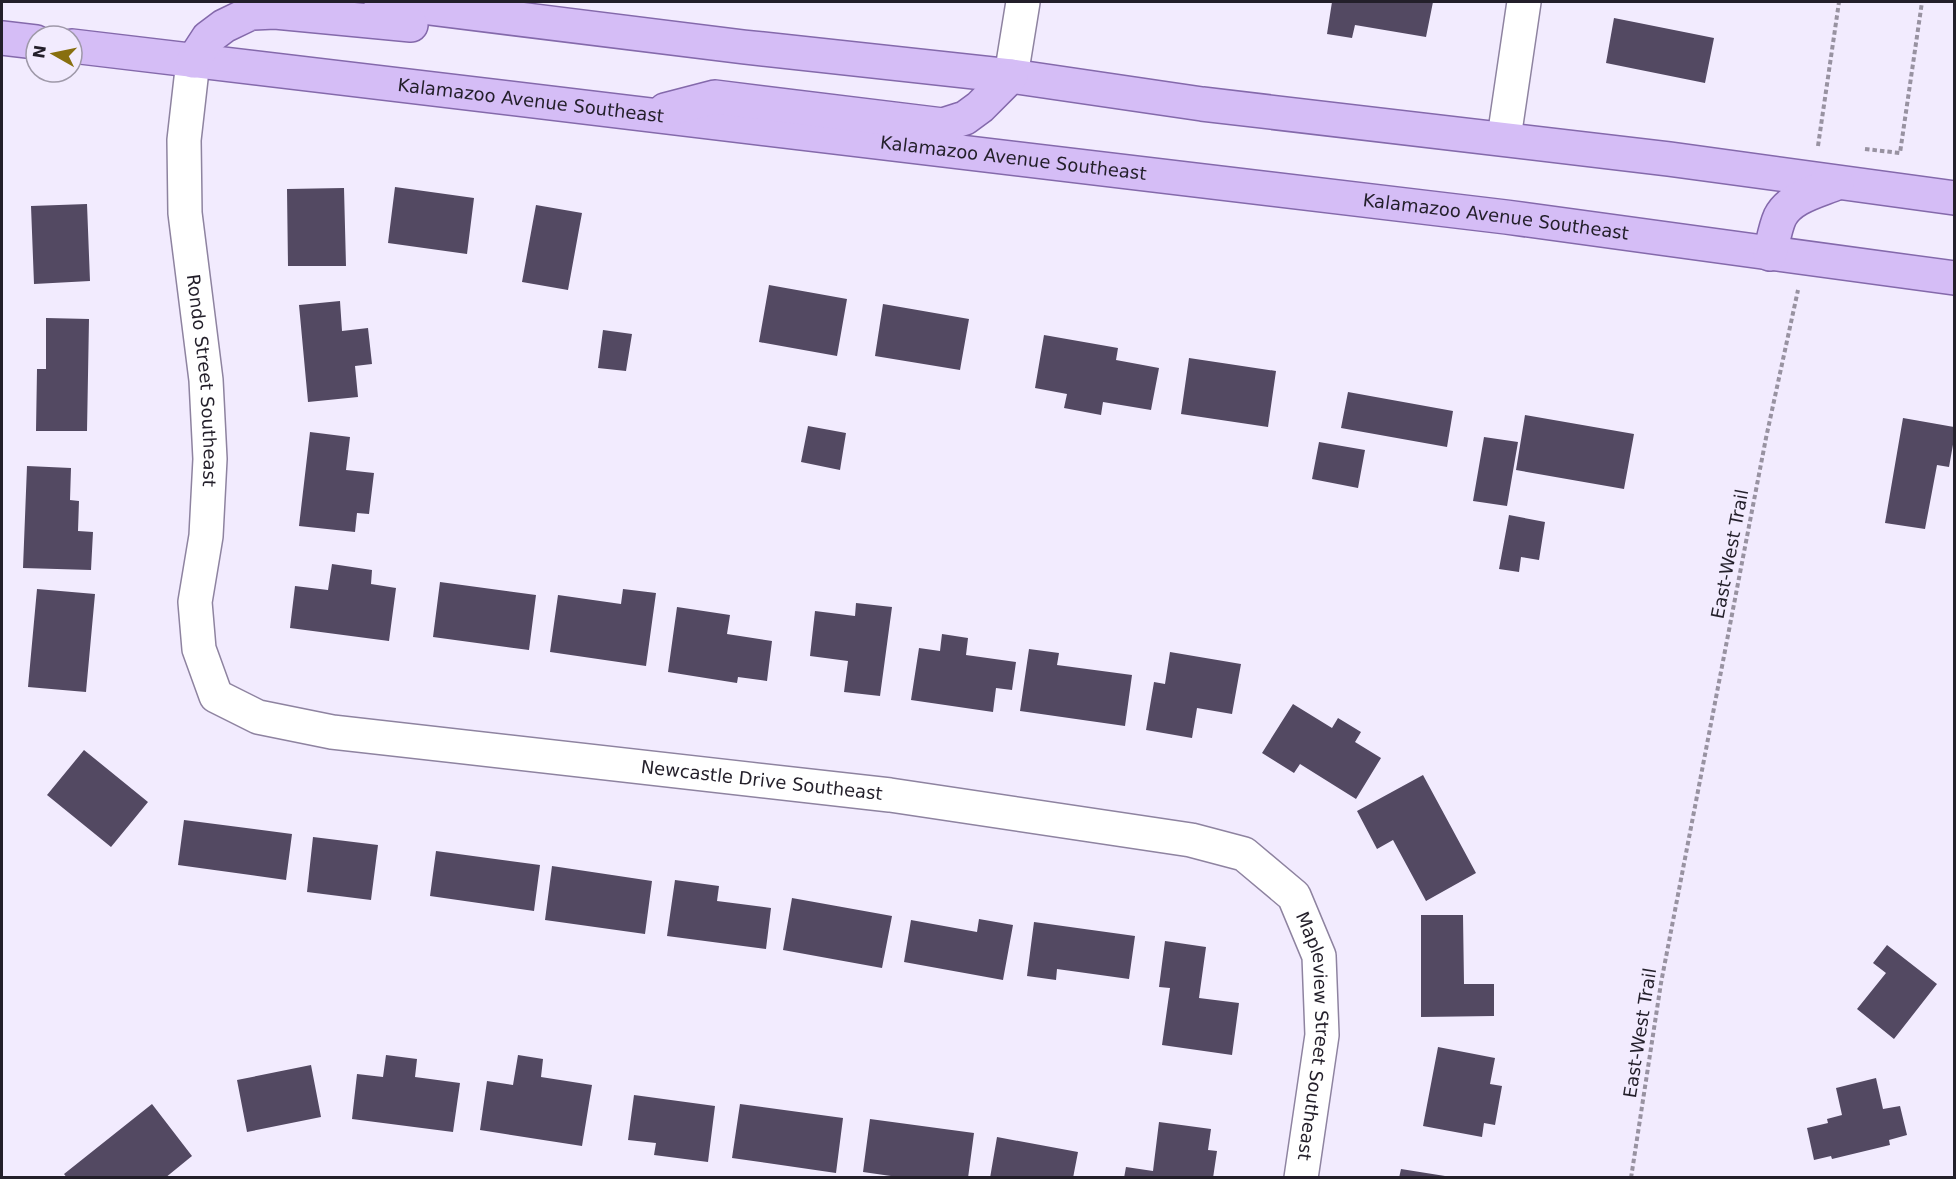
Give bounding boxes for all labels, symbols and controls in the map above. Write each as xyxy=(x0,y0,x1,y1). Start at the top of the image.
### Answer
north arrow xyxy=(24,24,84,84)
text: N xyxy=(29,44,50,60)
street label: Kalamazoo Avenue Southeast xyxy=(397,74,665,126)
street label: Kalamazoo Avenue Southeast xyxy=(879,131,1148,184)
street label: Kalamazoo Avenue Southeast xyxy=(1362,189,1630,244)
street label: Rondo Street Southeast xyxy=(183,273,221,487)
street label: East-West Trail xyxy=(1707,487,1752,620)
street label: Newcastle Drive Southeast xyxy=(640,756,884,804)
street label: Mapleview Street Southeast xyxy=(1292,908,1333,1162)
street label: East-West Trail xyxy=(1619,966,1660,1099)

